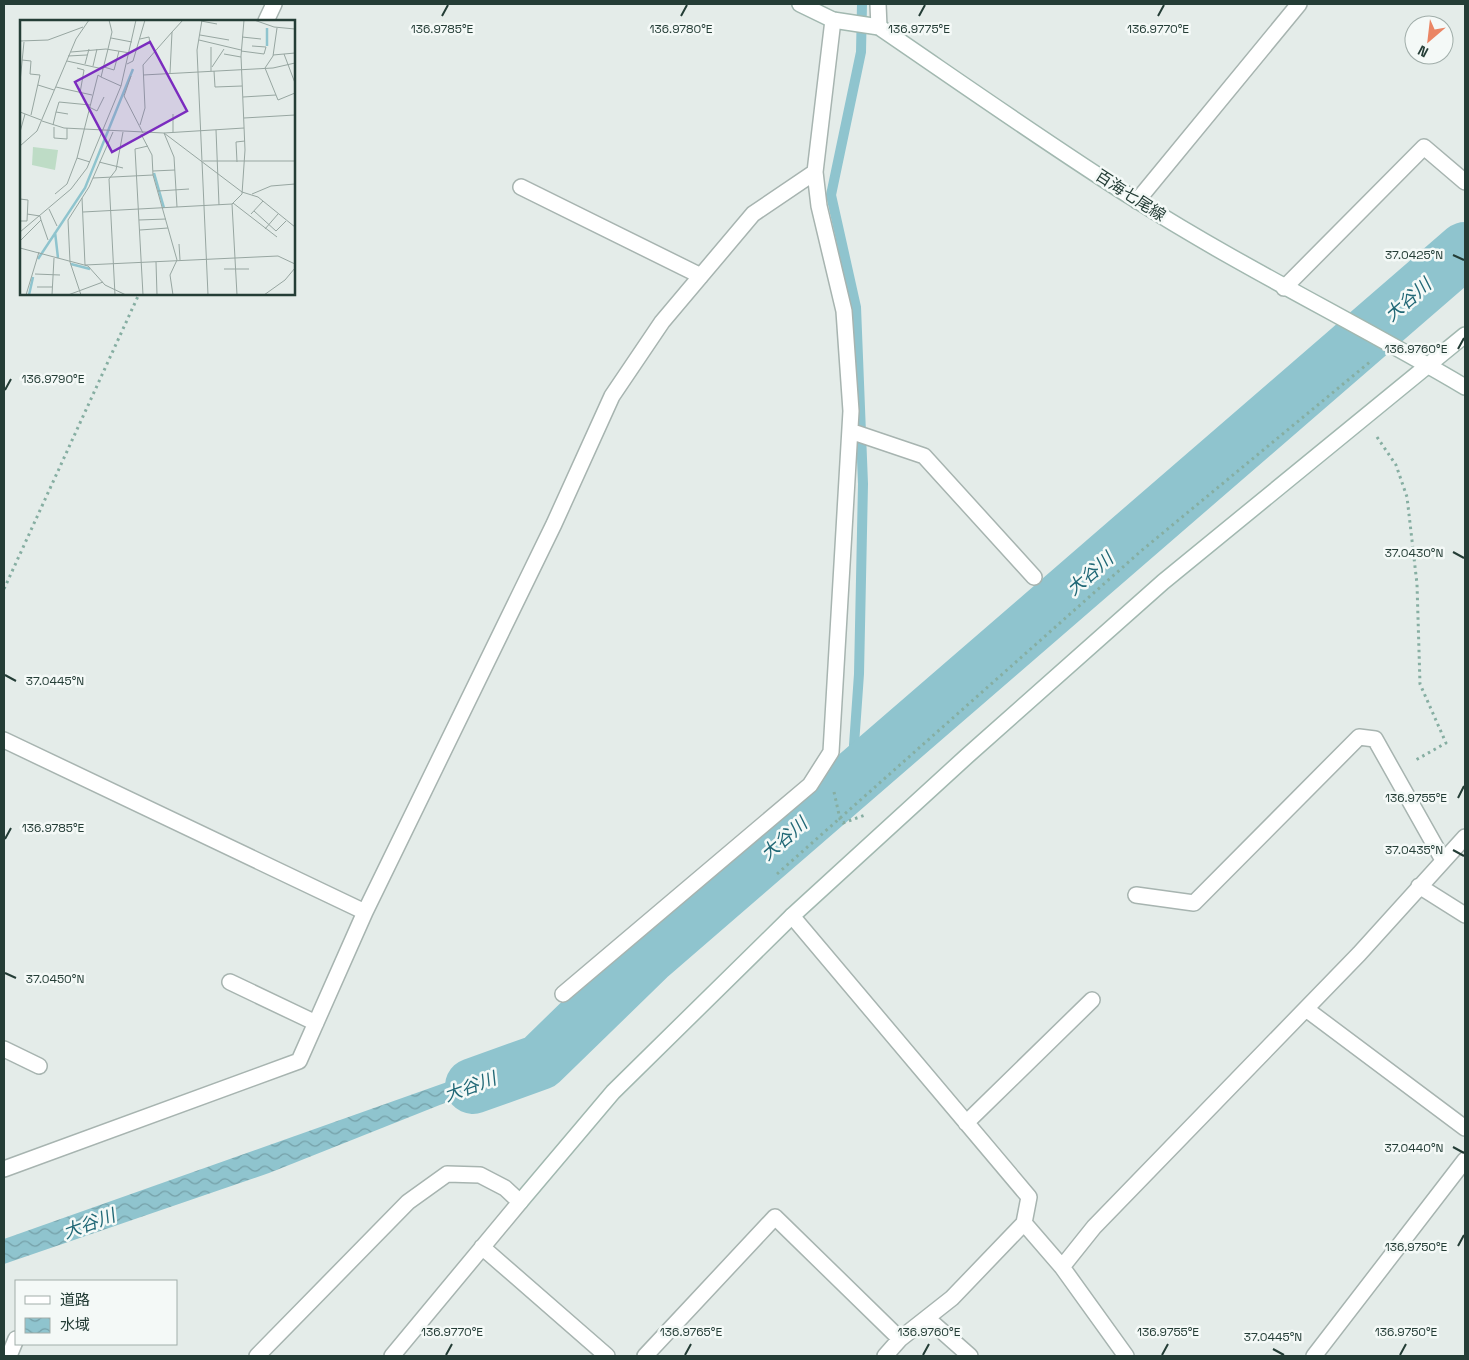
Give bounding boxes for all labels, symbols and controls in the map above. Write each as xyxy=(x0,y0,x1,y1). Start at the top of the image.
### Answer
north arrow xyxy=(1404,15,1454,65)
inset map xyxy=(20,20,295,295)
text: 136.9785°E xyxy=(411,21,473,37)
text: 136.9780°E xyxy=(650,21,713,37)
text: 136.9775°E xyxy=(888,21,950,37)
text: 136.9770°E xyxy=(1127,21,1189,37)
text: N xyxy=(1415,41,1431,62)
street label: 百海七尾線 xyxy=(1091,165,1170,226)
text: 37.0425°N xyxy=(1385,247,1443,263)
water label: 大谷川 xyxy=(1380,272,1437,326)
text: 136.9760°E xyxy=(1385,341,1448,357)
text: 136.9790°E xyxy=(22,371,85,387)
text: 37.0430°N xyxy=(1385,545,1443,561)
water label: 大谷川 xyxy=(1062,546,1119,600)
text: 37.0445°N xyxy=(26,673,84,689)
text: 136.9755°E xyxy=(1385,790,1447,806)
water label: 大谷川 xyxy=(756,811,813,865)
text: 136.9785°E xyxy=(22,820,84,836)
text: 37.0435°N xyxy=(1385,842,1443,858)
text: 37.0450°N xyxy=(26,971,84,987)
water label: 大谷川 xyxy=(441,1066,501,1107)
text: 37.0440°N xyxy=(1385,1140,1444,1156)
water label: 大谷川 xyxy=(60,1203,120,1244)
text: 136.9750°E xyxy=(1385,1239,1448,1255)
legend xyxy=(15,1280,178,1345)
text: 道路 xyxy=(60,1290,90,1309)
text: 水域 xyxy=(60,1315,90,1334)
text: 136.9770°E xyxy=(421,1324,483,1340)
text: 136.9765°E xyxy=(660,1324,722,1340)
text: 136.9760°E xyxy=(898,1324,961,1340)
text: 136.9755°E xyxy=(1137,1324,1199,1340)
text: 136.9750°E xyxy=(1375,1324,1438,1340)
text: 37.0445°N xyxy=(1244,1329,1302,1345)

